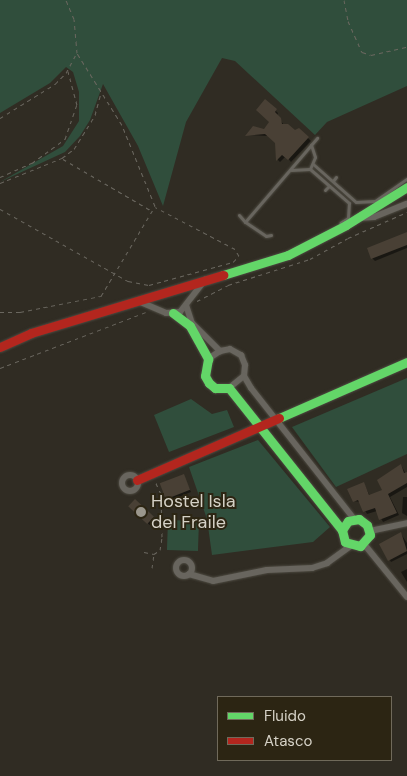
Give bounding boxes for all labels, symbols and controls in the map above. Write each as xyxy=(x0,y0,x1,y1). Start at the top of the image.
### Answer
place label: Hostel Isla del Fraile xyxy=(151,491,235,534)
marker: Hostel Isla del Fraile xyxy=(135,506,147,518)
legend xyxy=(217,696,392,761)
text: Fluido xyxy=(264,706,306,726)
text: Atasco xyxy=(264,731,312,751)

